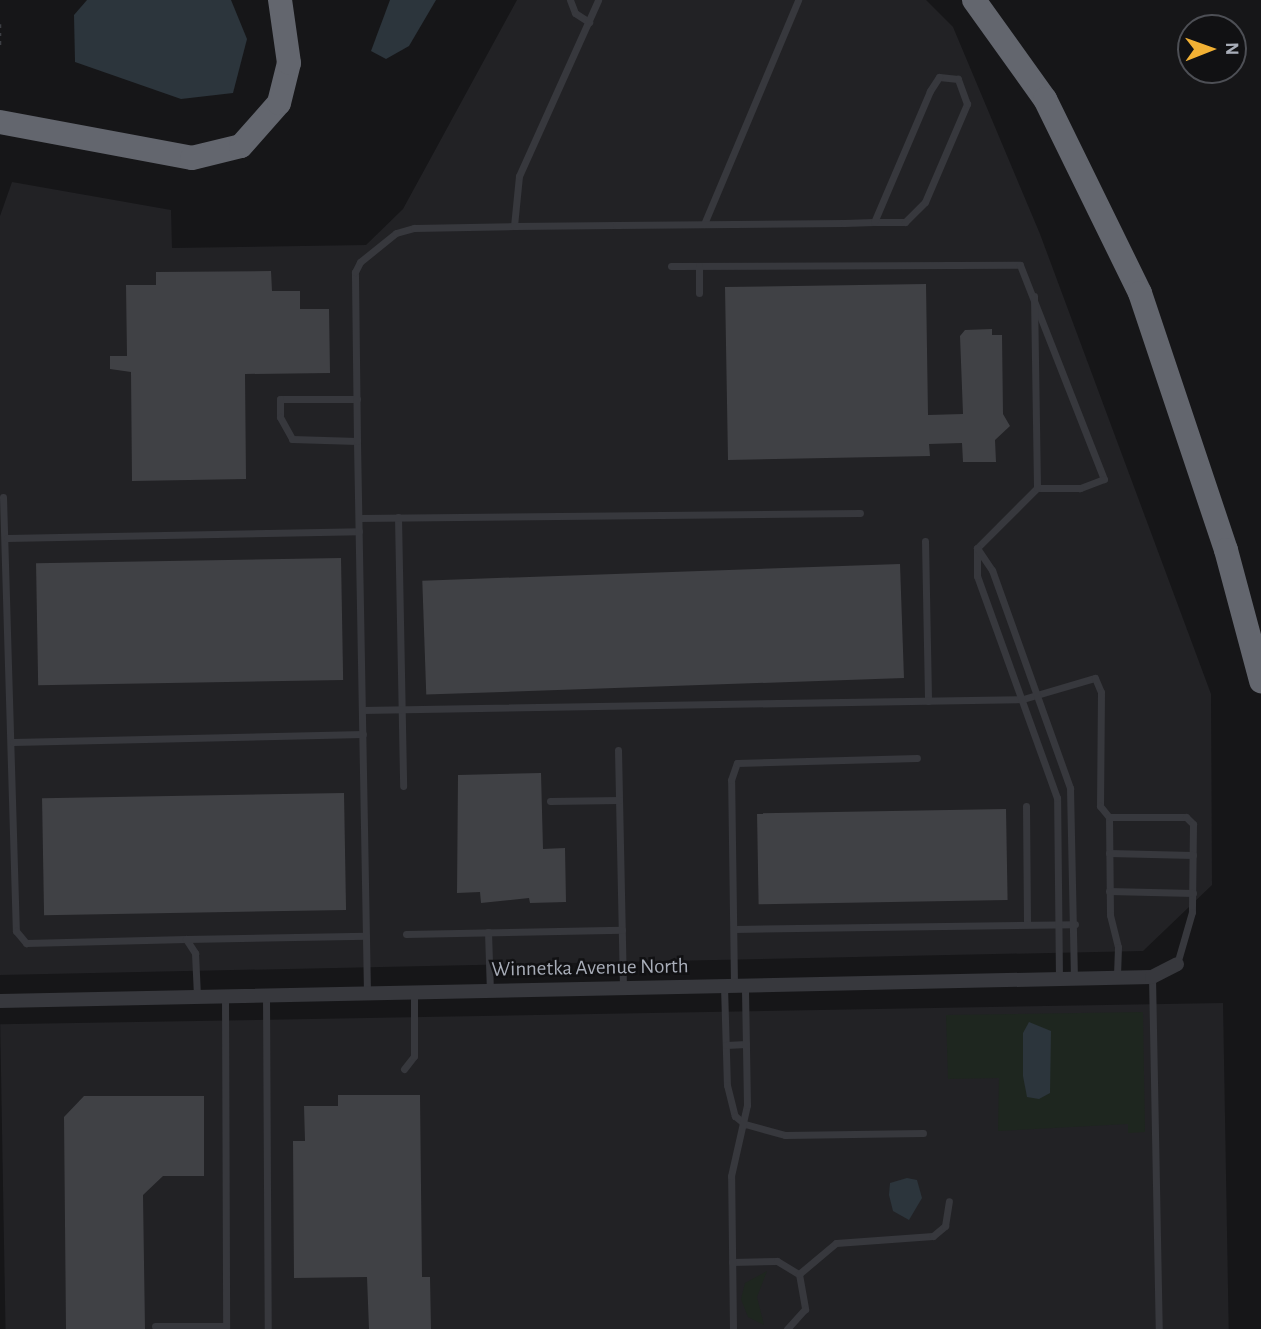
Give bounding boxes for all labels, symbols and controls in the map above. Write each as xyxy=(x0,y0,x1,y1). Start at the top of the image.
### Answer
north arrow xyxy=(1177,14,1247,84)
text: N xyxy=(1222,42,1241,55)
street label: Winnetka Avenue North xyxy=(491,954,689,982)

